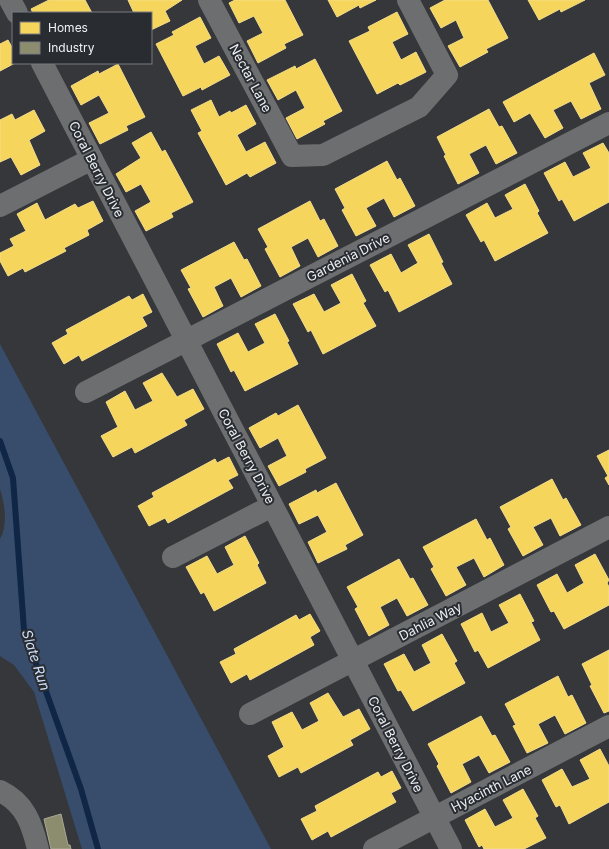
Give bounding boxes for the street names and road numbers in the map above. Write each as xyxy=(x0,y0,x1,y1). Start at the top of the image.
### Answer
street label: Nectar Lane xyxy=(226,41,276,115)
street label: Coral Berry Drive xyxy=(66,118,128,220)
street label: Gardenia Drive xyxy=(304,229,392,285)
street label: Coral Berry Drive xyxy=(215,406,279,506)
street label: Dahlia Way xyxy=(396,598,464,644)
street label: Coral Berry Drive xyxy=(365,693,427,795)
street label: Hyacinth Lane xyxy=(448,761,534,815)

